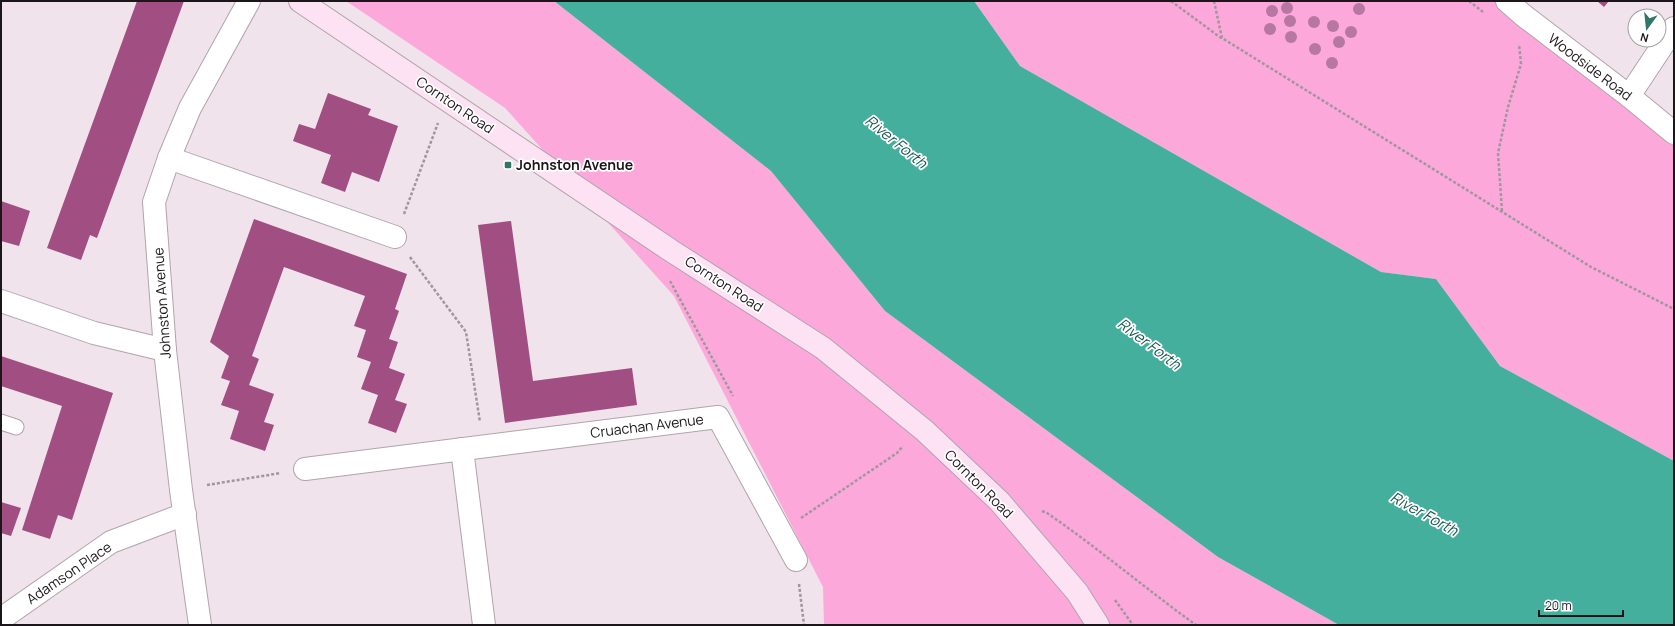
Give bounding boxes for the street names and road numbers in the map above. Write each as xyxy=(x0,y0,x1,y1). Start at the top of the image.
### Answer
street label: Woodside Road xyxy=(1545,29,1636,104)
street label: Cornton Road xyxy=(413,72,498,138)
street label: Johnston Avenue xyxy=(148,247,175,359)
street label: Cornton Road xyxy=(682,251,767,316)
street label: Cruachan Avenue xyxy=(589,409,705,442)
street label: Cornton Road xyxy=(941,445,1018,522)
street label: Adamson Place xyxy=(22,537,115,608)

